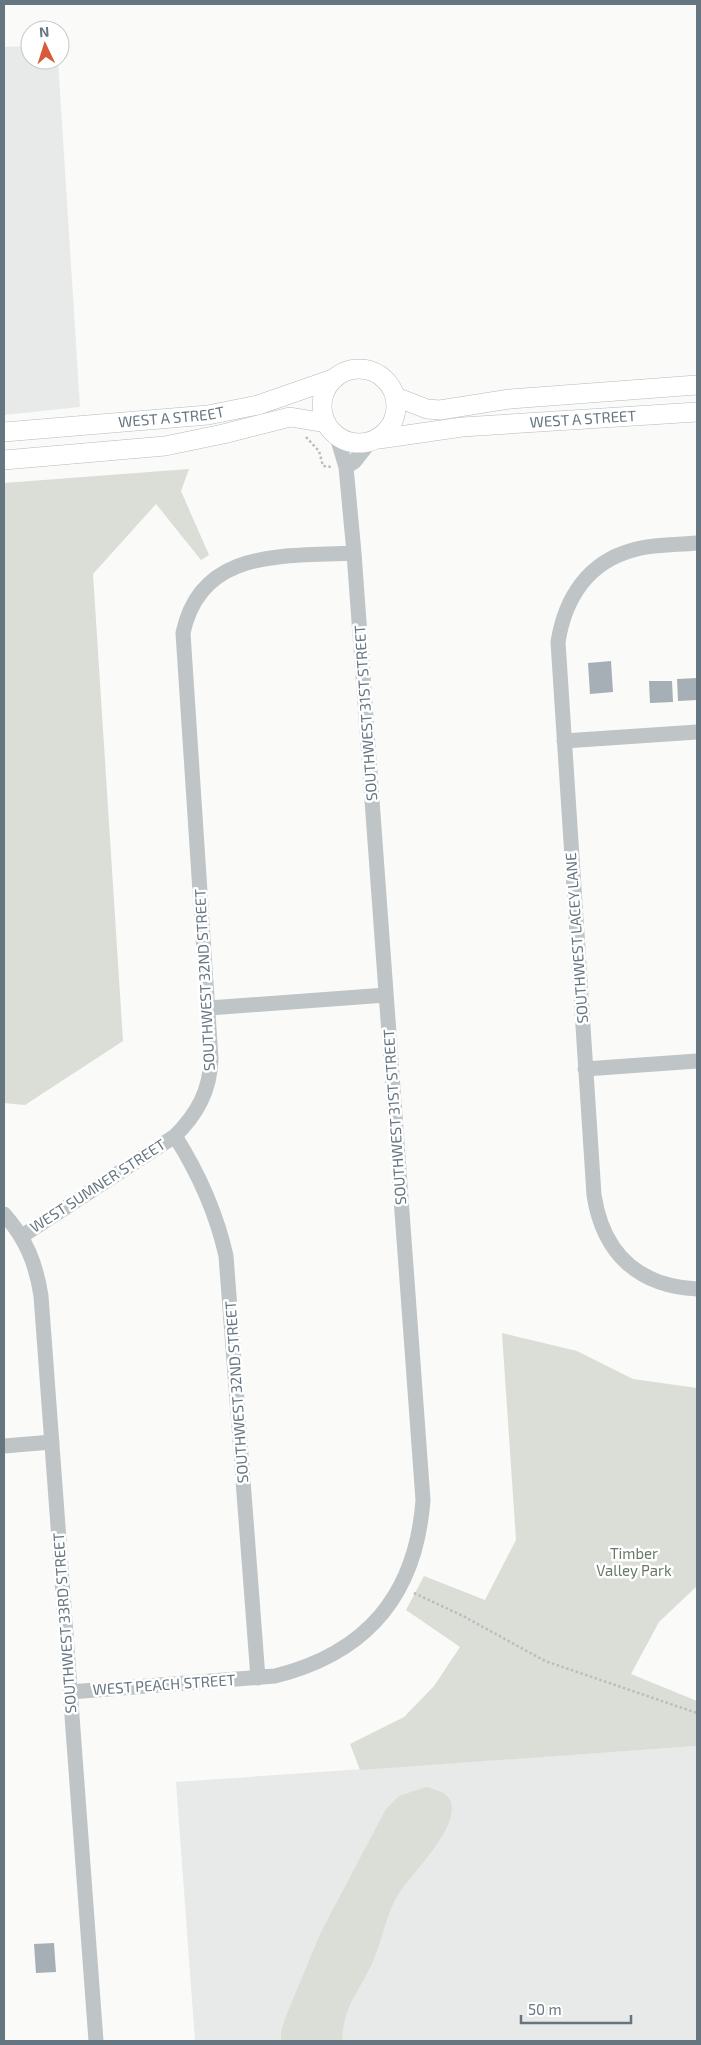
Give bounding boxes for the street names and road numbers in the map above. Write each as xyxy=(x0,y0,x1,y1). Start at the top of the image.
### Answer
street label: WEST A STREET xyxy=(117,402,226,430)
street label: WEST A STREET xyxy=(529,406,637,431)
street label: SOUTHWEST 31ST STREET xyxy=(350,624,380,802)
street label: SOUTHWEST LACEY LANE xyxy=(561,852,591,1024)
street label: SOUTHWEST 32ND STREET xyxy=(190,888,218,1072)
street label: SOUTHWEST 31ST STREET xyxy=(379,1028,409,1206)
street label: WEST SUMNER STREET xyxy=(26,1134,169,1236)
street label: SOUTHWEST 32ND STREET xyxy=(221,1300,251,1484)
street label: SOUTHWEST 33RD STREET xyxy=(49,1532,79,1714)
street label: WEST PEACH STREET xyxy=(92,1670,236,1698)

